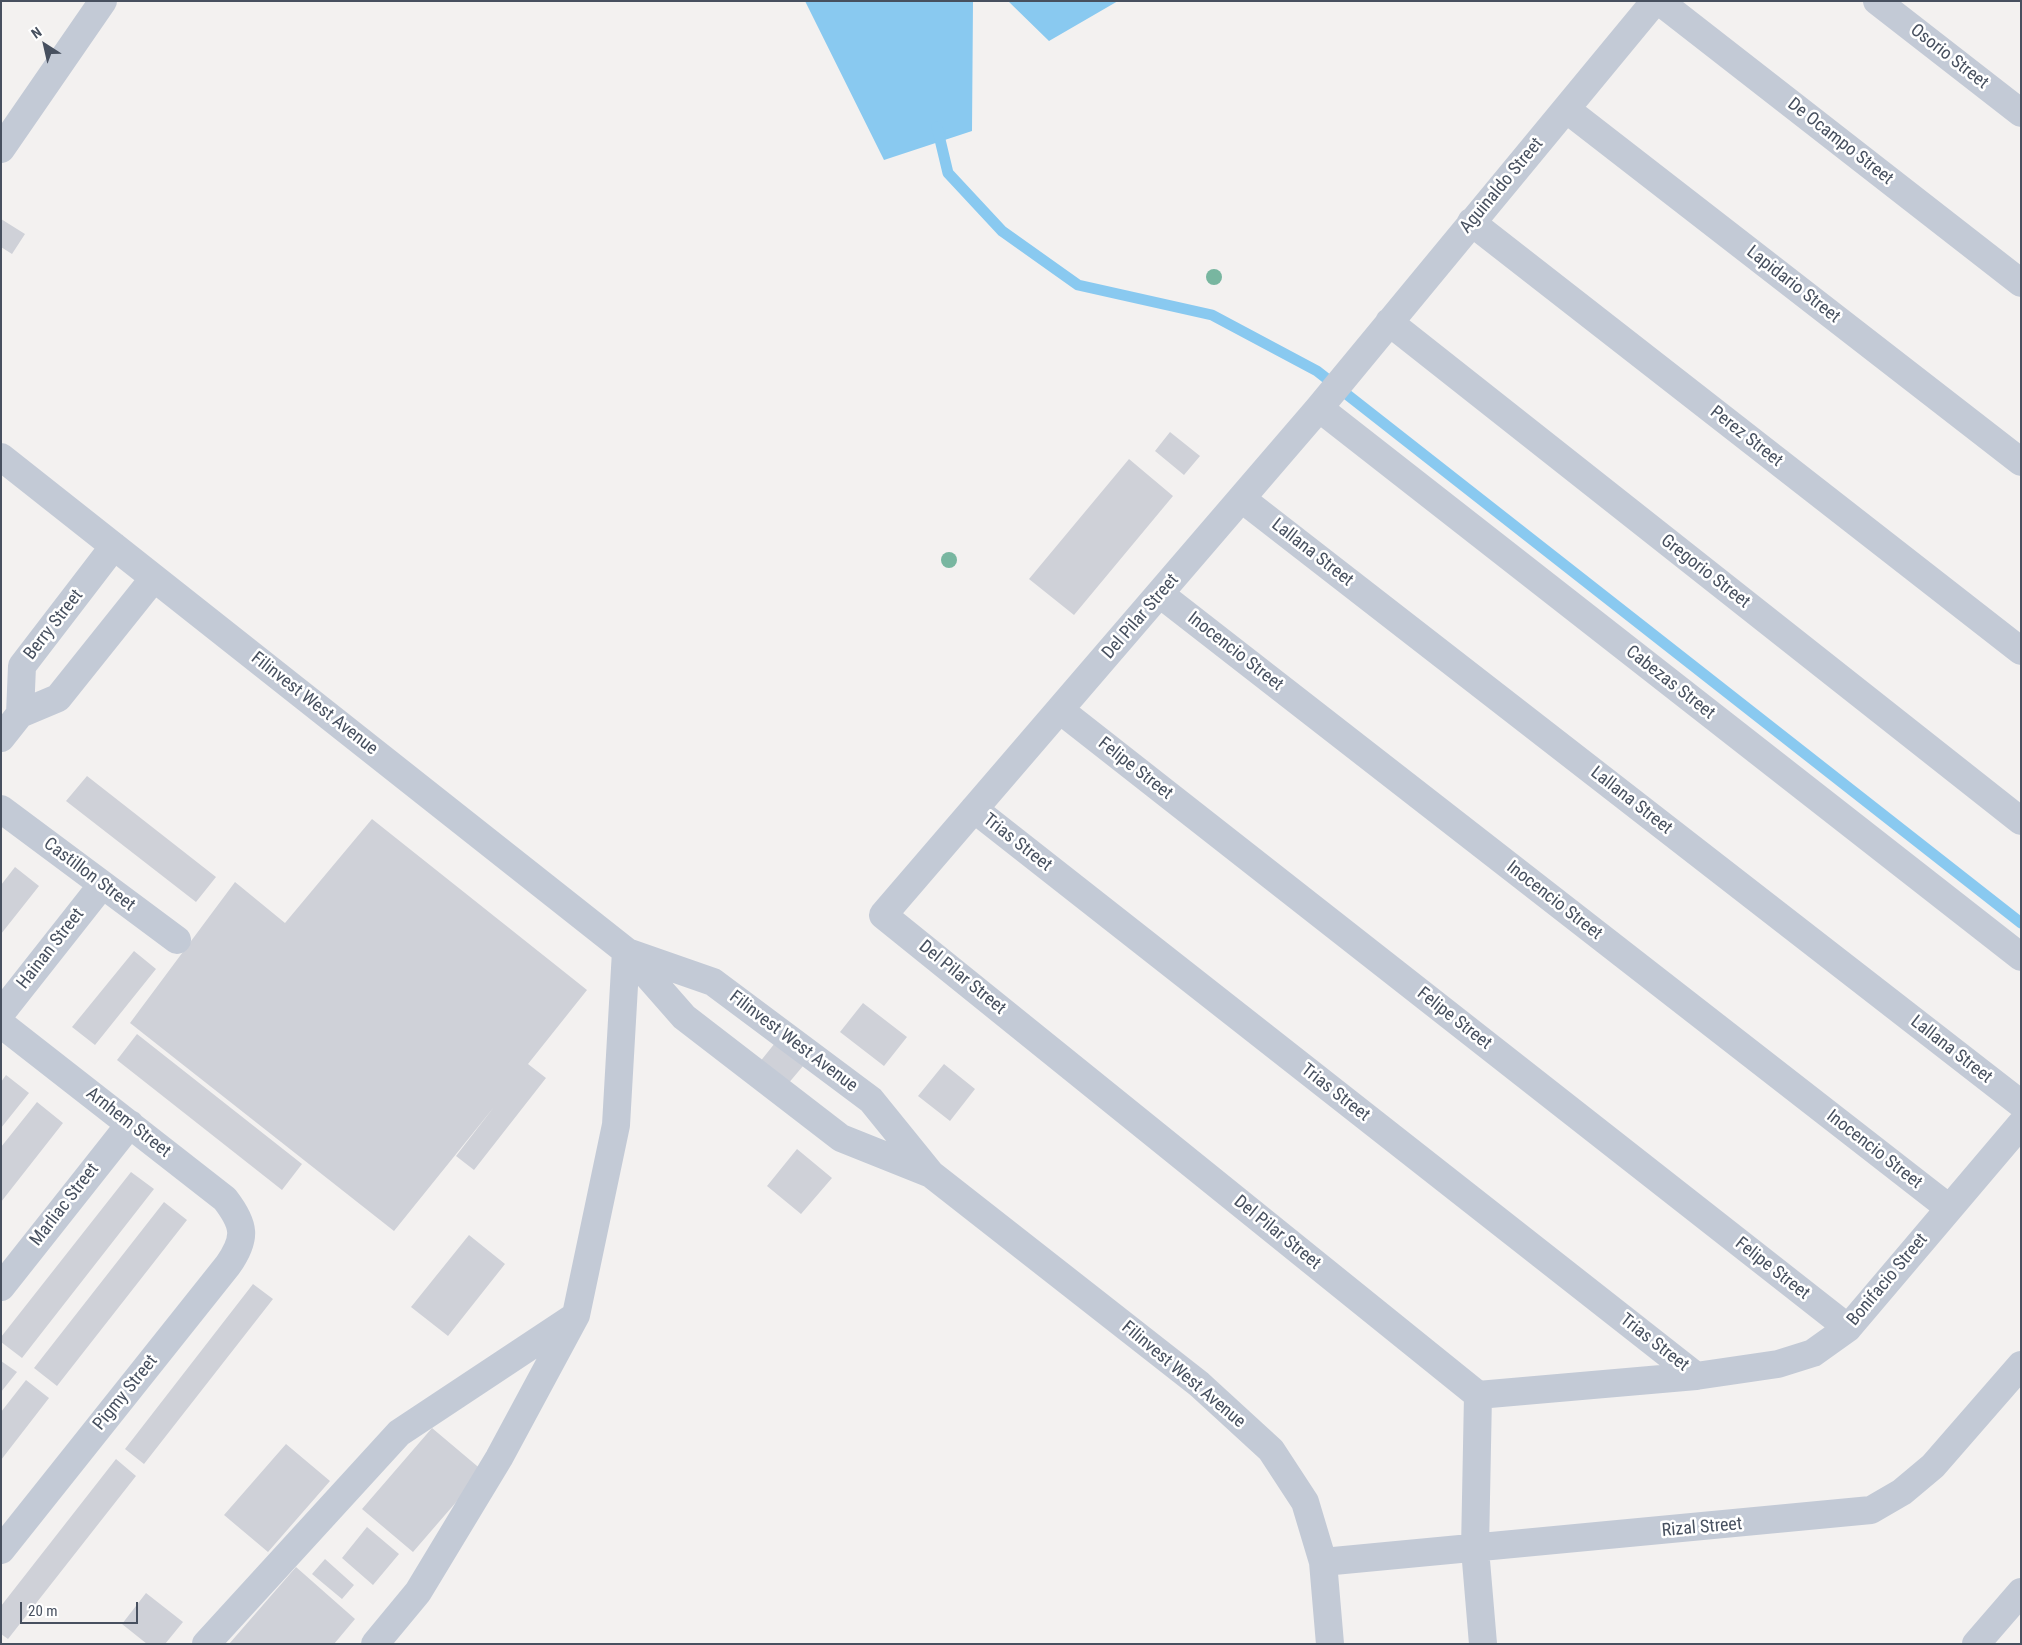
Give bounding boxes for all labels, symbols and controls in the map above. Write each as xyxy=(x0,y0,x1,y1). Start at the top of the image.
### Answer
north arrow xyxy=(20,20,70,70)
street label: Osorio Street xyxy=(1906,20,1992,94)
text: N xyxy=(28,24,44,42)
street label: De Ocampo Street xyxy=(1783,94,1897,190)
street label: Aguinaldo Street xyxy=(1456,134,1548,238)
street label: Lapidario Street xyxy=(1742,242,1844,328)
street label: Perez Street xyxy=(1705,402,1787,472)
street label: Lallana Street xyxy=(1267,514,1357,592)
street label: Gregorio Street xyxy=(1656,530,1754,614)
street label: Del Pilar Street xyxy=(1098,570,1184,664)
street label: Berry Street xyxy=(20,586,88,664)
street label: Inocencio Street xyxy=(1183,608,1287,696)
street label: Cabezas Street xyxy=(1621,641,1719,725)
street label: Filinvest West Avenue xyxy=(246,648,382,760)
street label: Felipe Street xyxy=(1093,733,1177,805)
street label: Lallana Street xyxy=(1586,762,1676,840)
street label: Trias Street xyxy=(978,809,1056,877)
street label: Castillon Street xyxy=(39,834,139,916)
street label: Inocencio Street xyxy=(1502,857,1606,945)
street label: Hainan Street xyxy=(13,904,89,994)
street label: Del Pilar Street xyxy=(914,936,1010,1020)
street label: Felipe Street xyxy=(1412,983,1496,1055)
street label: Filinvest West Avenue xyxy=(725,987,861,1097)
street label: Lallana Street xyxy=(1906,1011,1996,1089)
street label: Trias Street xyxy=(1296,1059,1374,1127)
street label: Arnhem Street xyxy=(81,1083,175,1163)
street label: Inocencio Street xyxy=(1822,1106,1926,1194)
street label: Marliac Street xyxy=(26,1159,104,1251)
street label: Del Pilar Street xyxy=(1229,1191,1325,1275)
street label: Bonifacio Street xyxy=(1843,1229,1933,1331)
street label: Felipe Street xyxy=(1730,1233,1814,1305)
street label: Trias Street xyxy=(1615,1309,1693,1377)
street label: Filinvest West Avenue xyxy=(1117,1317,1249,1433)
street label: Pigmy Street xyxy=(89,1351,163,1435)
street label: Rizal Street xyxy=(1661,1514,1743,1542)
scale bar xyxy=(22,1592,140,1624)
text: 20 m xyxy=(28,1602,58,1620)

